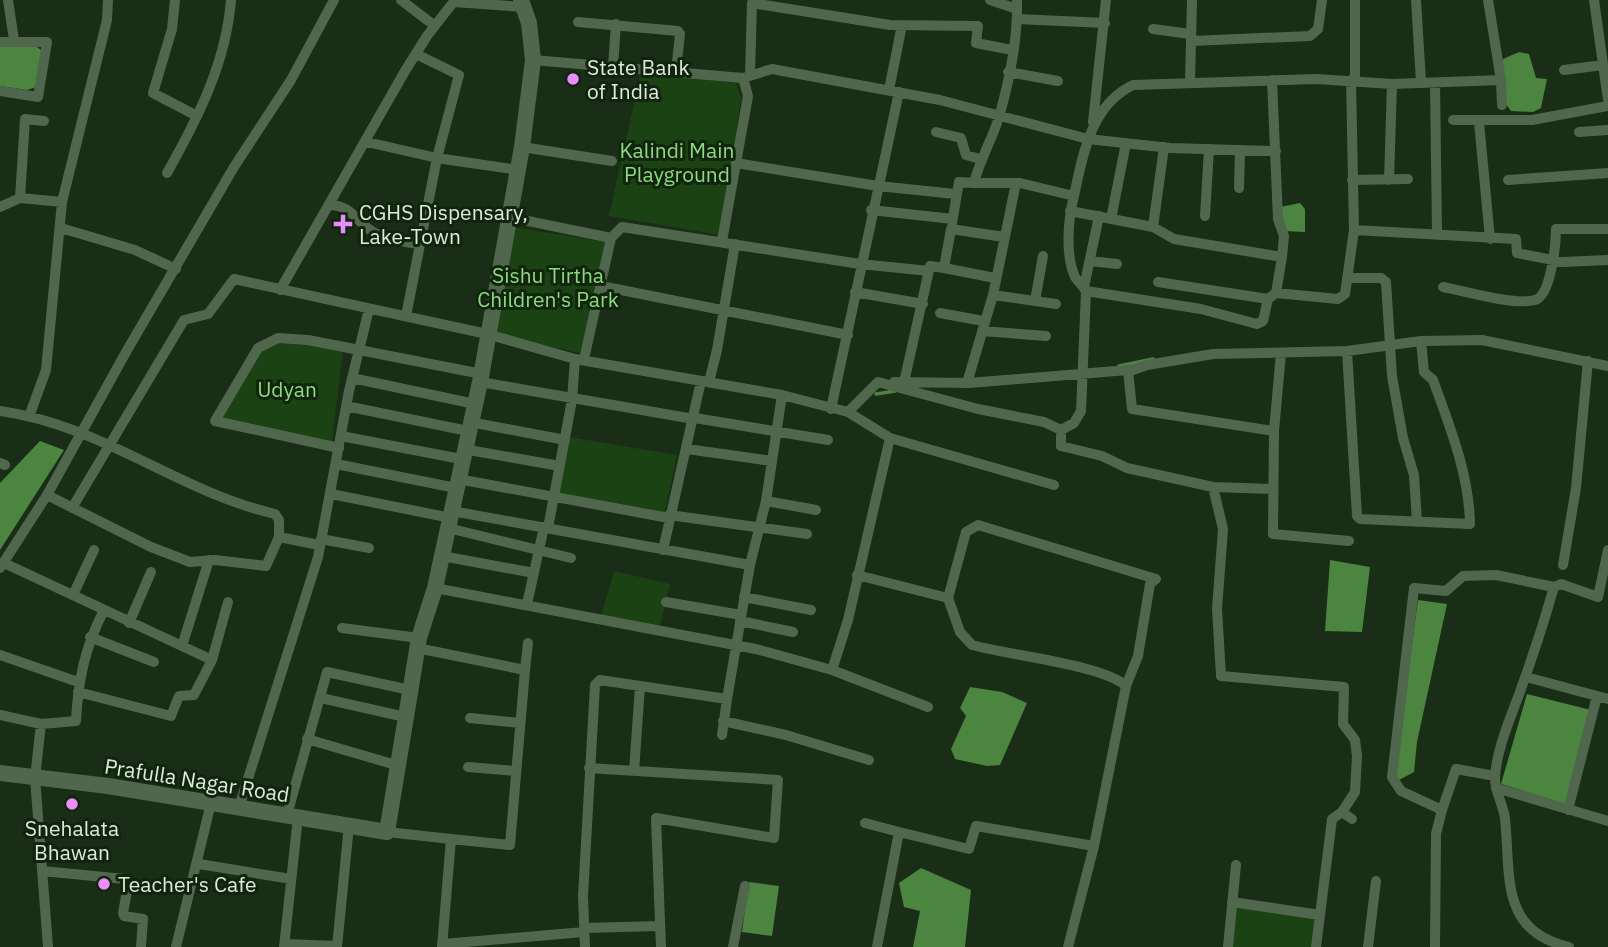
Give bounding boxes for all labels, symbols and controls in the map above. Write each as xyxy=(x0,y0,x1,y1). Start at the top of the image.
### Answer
place label: State Bank of India xyxy=(587,53,689,105)
marker: State Bank of India xyxy=(565,71,581,87)
park label: Kalindi Main Playground xyxy=(620,136,734,188)
place label: CGHS Dispensary, Lake-Town xyxy=(359,198,528,250)
marker: CGHS Dispensary, Lake-Town xyxy=(333,214,353,234)
park label: Sishu Tirtha Children's Park xyxy=(477,261,619,313)
park label: Udyan xyxy=(257,375,317,403)
street label: Prafulla Nagar Road xyxy=(103,752,291,808)
marker: Snehalata Bhawan xyxy=(64,796,80,812)
place label: Snehalata Bhawan xyxy=(25,814,119,866)
place label: Teacher's Cafe xyxy=(118,870,257,898)
marker: Teacher's Cafe xyxy=(96,876,112,892)

